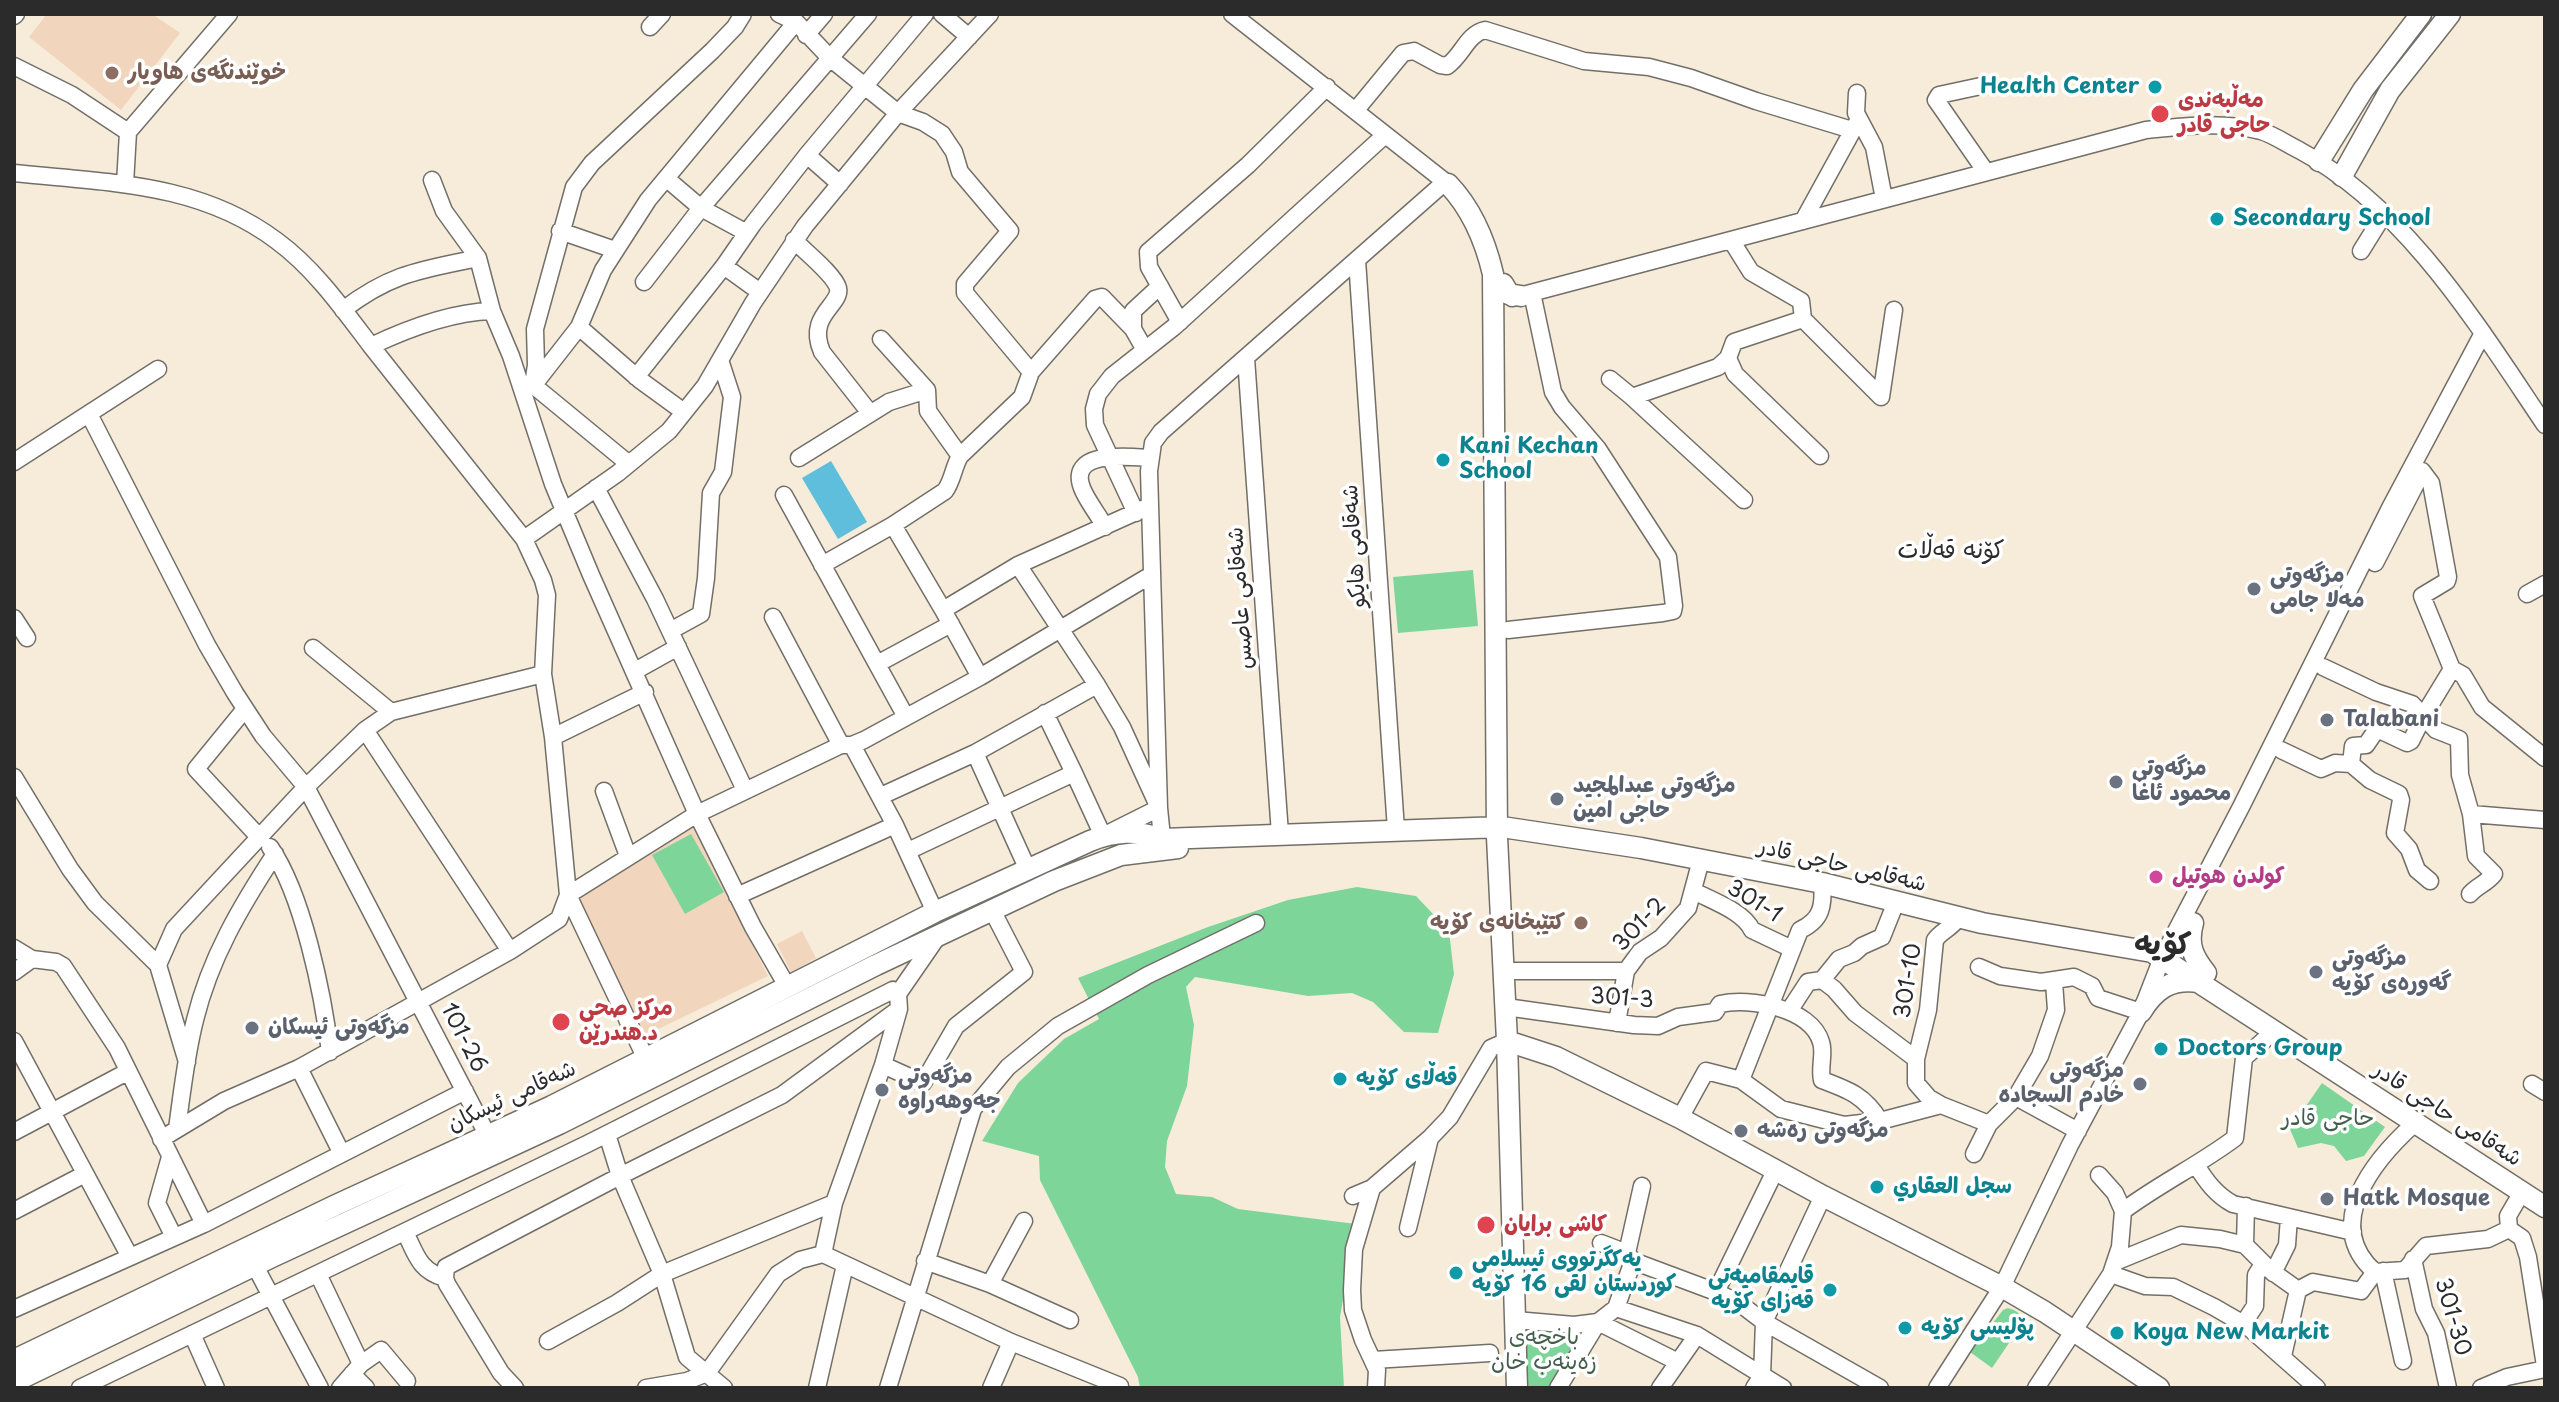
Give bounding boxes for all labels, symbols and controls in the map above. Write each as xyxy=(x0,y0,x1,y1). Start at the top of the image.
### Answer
place label: خوێندنگەی هاویار xyxy=(128,60,286,86)
marker: خوێندنگەی هاویار xyxy=(103,64,121,82)
place label: Health Center xyxy=(1980,74,2139,100)
marker: Health Center xyxy=(2146,78,2164,96)
place label: مەڵبەندی حاجی قادر xyxy=(2178,88,2270,140)
marker: مەڵبەندی حاجی قادر xyxy=(2149,103,2171,125)
place label: Secondary School xyxy=(2233,206,2431,232)
marker: Secondary School xyxy=(2208,210,2226,228)
place label: Kani Kechan School xyxy=(1459,434,1599,486)
marker: Kani Kechan School xyxy=(1434,451,1452,469)
street label: شه‌قامی هایكو xyxy=(1338,483,1372,609)
street label: شه‌قامی عاصس xyxy=(1223,526,1259,670)
district label: کۆنە قەڵات xyxy=(1898,537,2004,565)
place label: مزگه‌وتی مه‌لا جامی xyxy=(2270,563,2364,614)
marker: مزگه‌وتی مه‌لا جامی xyxy=(2245,580,2263,598)
place label: Talabani xyxy=(2343,707,2439,733)
marker: Talabani xyxy=(2318,711,2336,729)
place label: مزگه‌وتی محمود ئاغا xyxy=(2132,756,2231,808)
place label: مزگه‌وتی عبدالمجید حاجی امین xyxy=(1573,773,1735,824)
marker: مزگه‌وتی محمود ئاغا xyxy=(2107,773,2125,791)
marker: مزگه‌وتی عبدالمجید حاجی امین xyxy=(1548,790,1566,808)
street label: شەقامی حاجی قادر xyxy=(1755,834,1929,898)
place label: كولدن هوتيل xyxy=(2172,864,2285,890)
marker: كولدن هوتيل xyxy=(2147,868,2165,886)
street label: 301-1 xyxy=(1722,875,1786,929)
street label: 301-2 xyxy=(1608,893,1672,957)
place label: كتێبخانه‌ی كۆیه‌ xyxy=(1430,910,1565,936)
marker: كتێبخانه‌ی كۆیه‌ xyxy=(1572,914,1590,932)
district label: کۆیە xyxy=(2134,928,2192,964)
street label: 301-10 xyxy=(1890,942,1928,1020)
place label: مزگه‌وتی گه‌وره‌ی كۆیه xyxy=(2332,946,2452,998)
marker: مزگه‌وتی گه‌وره‌ی كۆیه xyxy=(2307,963,2325,981)
street label: 301-3 xyxy=(1589,984,1655,1014)
place label: مرکز صحی د.هندرێن xyxy=(579,996,673,1048)
street label: 101-26 xyxy=(434,999,492,1077)
marker: مرکز صحی د.هندرێن xyxy=(550,1011,572,1033)
place label: مزگەوتی ئیسکان xyxy=(268,1015,410,1041)
marker: مزگەوتی ئیسکان xyxy=(243,1019,261,1037)
place label: Doctors Group xyxy=(2177,1036,2343,1062)
marker: Doctors Group xyxy=(2152,1040,2170,1058)
street label: شەقامی ئیسکان xyxy=(444,1056,580,1138)
street label: شەقامی حاجی قادر xyxy=(2368,1057,2526,1173)
place label: مزگه‌وتی خادم السجاده xyxy=(1998,1058,2124,1110)
place label: مزگه‌وتی جه‌وهه‌راوه xyxy=(898,1064,1001,1116)
place label: قەڵای کۆیە xyxy=(1356,1066,1457,1092)
marker: قەڵای کۆیە xyxy=(1331,1070,1349,1088)
marker: مزگه‌وتی خادم السجاده xyxy=(2131,1075,2149,1093)
marker: مزگه‌وتی جه‌وهه‌راوه xyxy=(873,1081,891,1099)
park label: حاجی قادر xyxy=(2282,1106,2374,1132)
place label: مزگەوتی رەشە xyxy=(1757,1118,1888,1144)
marker: مزگەوتی رەشە xyxy=(1732,1122,1750,1140)
place label: سجل العقاري xyxy=(1893,1174,2012,1200)
marker: سجل العقاري xyxy=(1868,1178,1886,1196)
place label: Hatk Mosque xyxy=(2343,1186,2490,1212)
marker: Hatk Mosque xyxy=(2318,1190,2336,1208)
place label: كاشی برایان xyxy=(1504,1212,1607,1238)
marker: كاشی برایان xyxy=(1475,1214,1497,1236)
place label: يه‌كگرتووی ئیسلامی كوردستان لقی 16 كۆیه‌ xyxy=(1472,1247,1676,1298)
marker: يه‌كگرتووی ئیسلامی كوردستان لقی 16 كۆیه‌ xyxy=(1447,1264,1465,1282)
place label: قایمقامیه‌تی قه‌زای كۆیه‌ xyxy=(1708,1264,1814,1316)
street label: 301-30 xyxy=(2428,1275,2476,1359)
marker: قایمقامیه‌تی قه‌زای كۆیه‌ xyxy=(1821,1281,1839,1299)
place label: پۆلیسی كۆیه‌ xyxy=(1921,1315,2034,1341)
marker: پۆلیسی كۆیه‌ xyxy=(1896,1319,1914,1337)
place label: Koya New Markit xyxy=(2133,1320,2330,1346)
marker: Koya New Markit xyxy=(2108,1324,2126,1342)
park label: باخچه‌ی زه‌ینه‌ب خان xyxy=(1491,1325,1597,1376)

